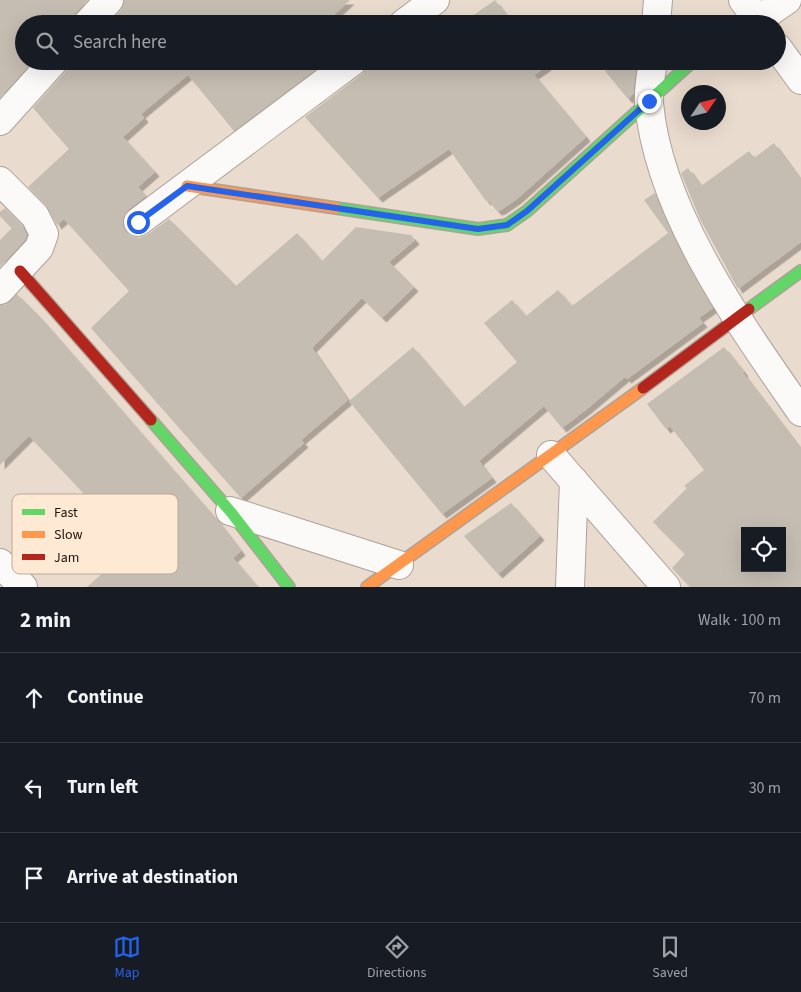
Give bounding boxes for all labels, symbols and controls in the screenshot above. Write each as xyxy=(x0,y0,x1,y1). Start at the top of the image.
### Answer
search box xyxy=(15,15,786,70)
icon: search xyxy=(33,29,61,57)
text: Search here xyxy=(73,29,167,56)
north arrow xyxy=(681,85,726,130)
route end xyxy=(638,90,661,113)
route start xyxy=(127,211,150,234)
legend xyxy=(12,494,178,574)
text: Fast xyxy=(54,503,78,523)
text: Slow xyxy=(54,525,83,545)
map controls xyxy=(741,527,786,572)
button: locate xyxy=(741,527,786,572)
text: Jam xyxy=(54,548,79,568)
text: 2 min xyxy=(20,605,71,635)
text: Walk · 100 m xyxy=(698,609,781,631)
icon: ahead xyxy=(20,684,48,712)
text: Continue xyxy=(67,684,144,711)
text: 70 m xyxy=(749,687,781,709)
icon: left xyxy=(20,774,48,802)
text: Turn left xyxy=(67,774,138,801)
text: 30 m xyxy=(749,777,781,799)
icon: arrive xyxy=(20,864,48,892)
text: Arrive at destination xyxy=(67,864,238,891)
tab: Map xyxy=(113,933,141,983)
tab: Directions xyxy=(367,933,426,983)
tab: Saved xyxy=(652,933,688,983)

